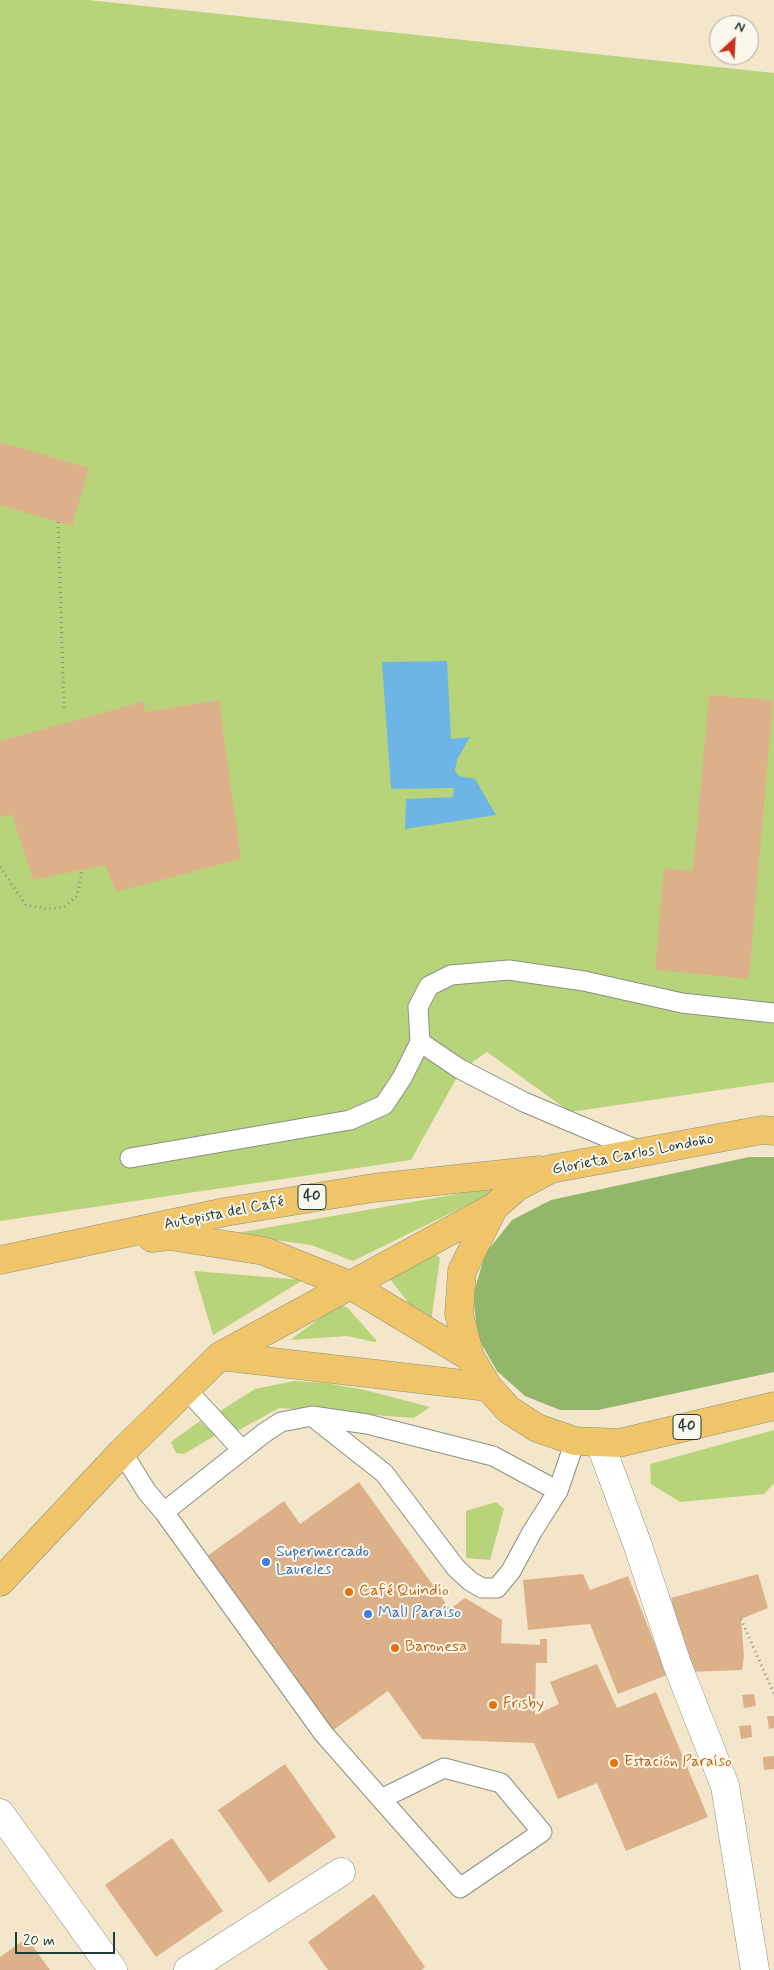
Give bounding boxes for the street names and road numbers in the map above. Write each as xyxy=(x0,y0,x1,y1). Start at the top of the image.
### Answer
street label: Glorieta Carlos Londoño xyxy=(551,1130,715,1180)
road number: 40 xyxy=(298,1184,326,1210)
street label: Autopista del Café xyxy=(162,1193,286,1235)
road number: 40 xyxy=(673,1414,701,1440)

